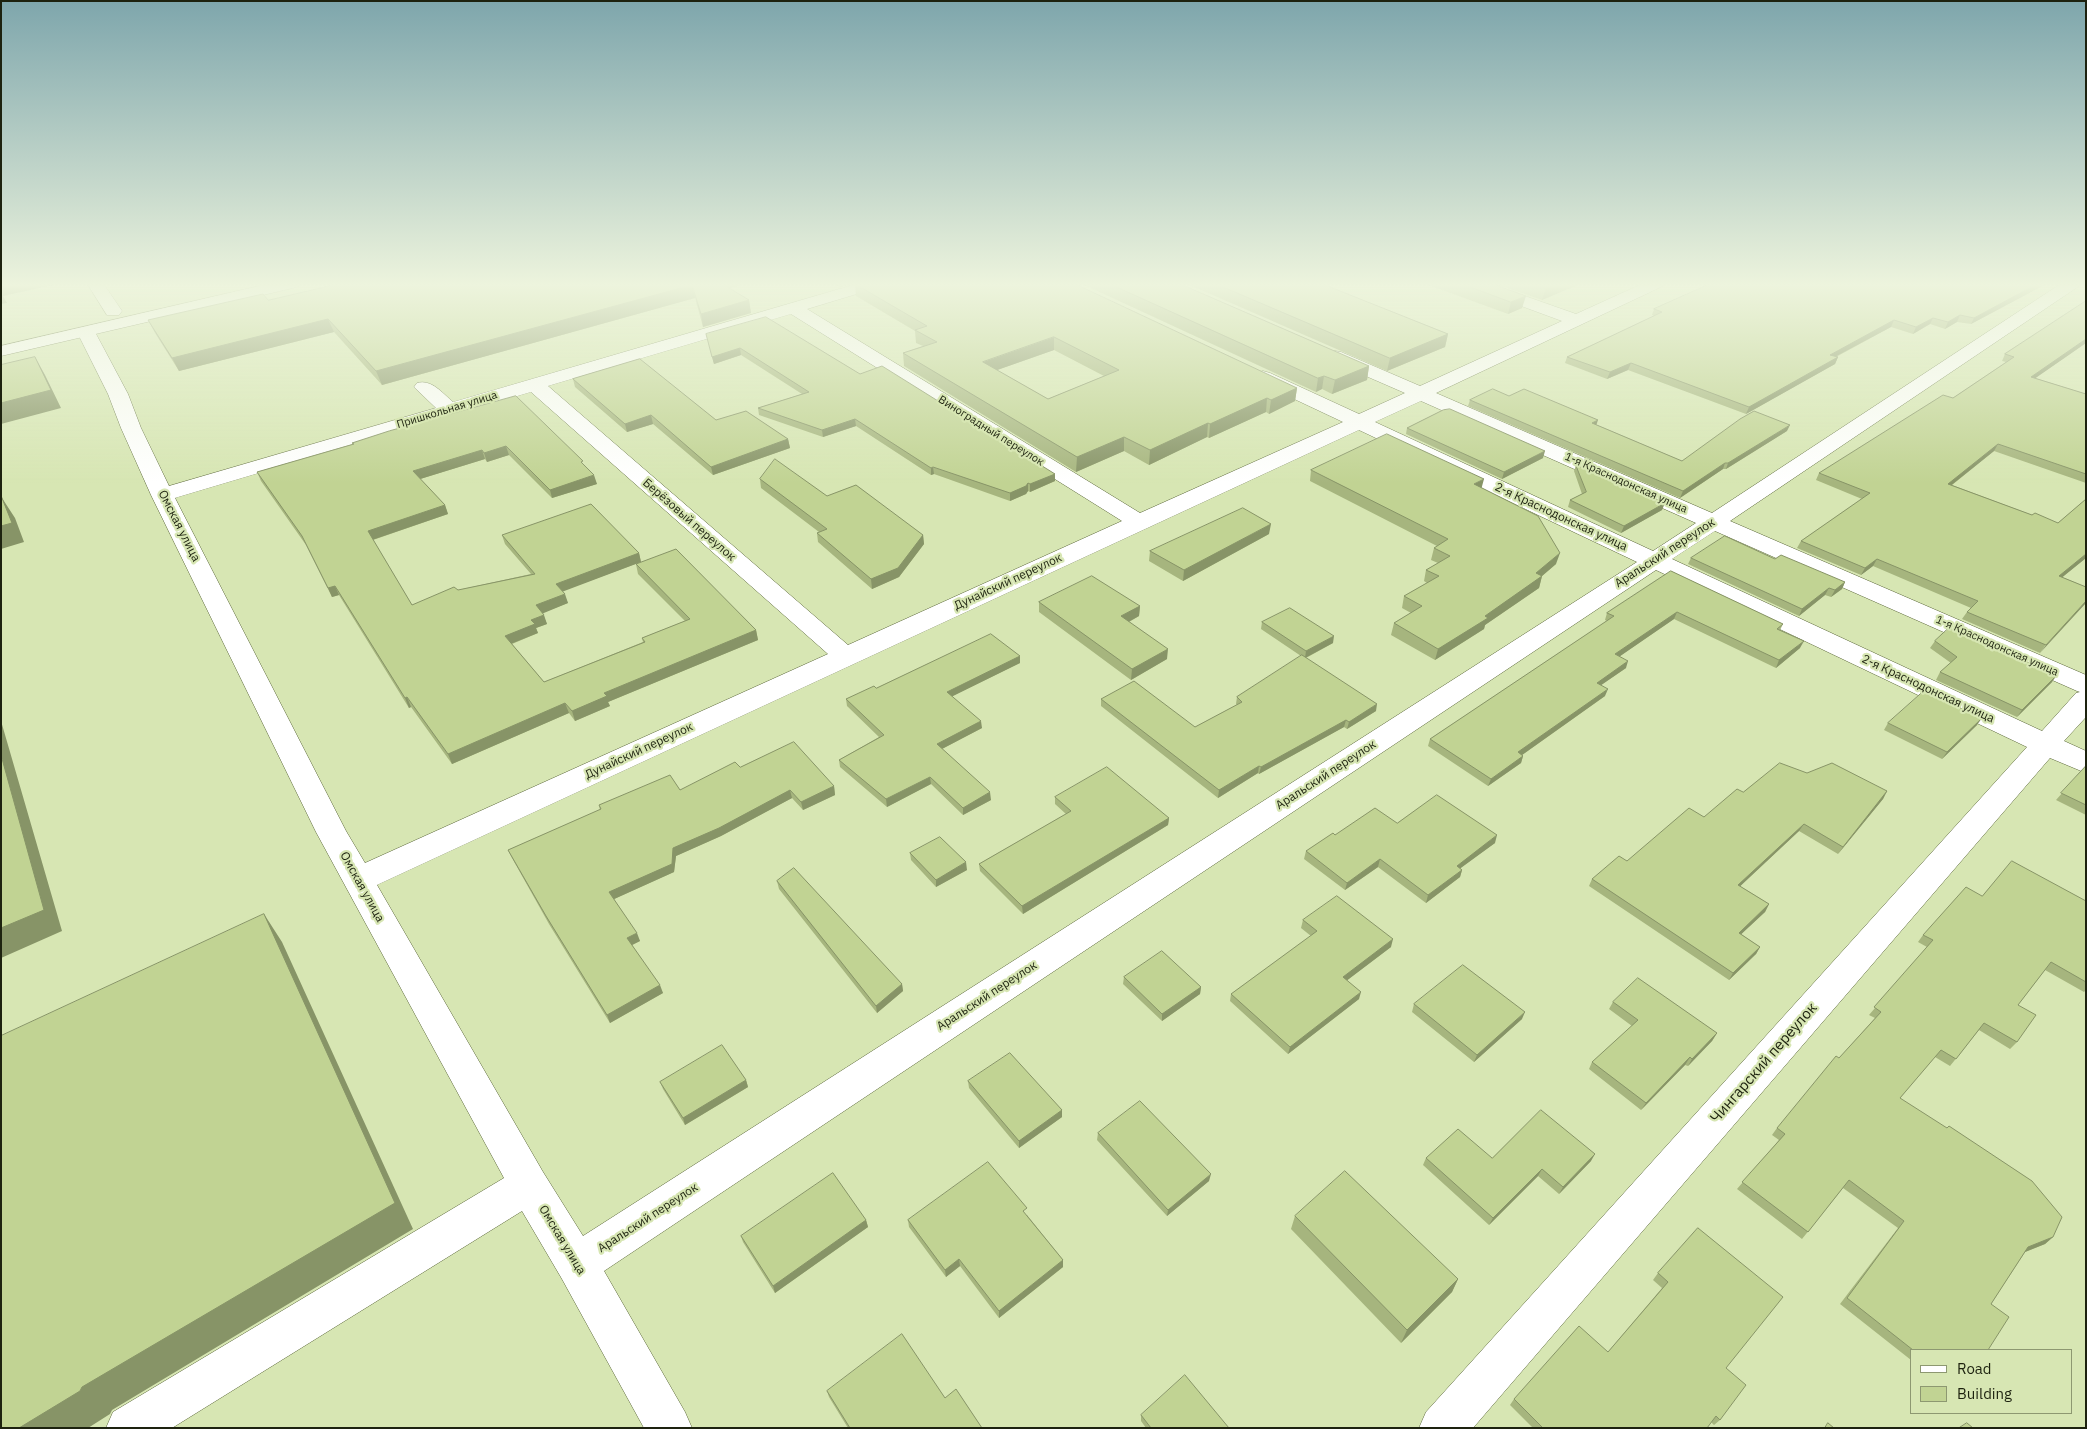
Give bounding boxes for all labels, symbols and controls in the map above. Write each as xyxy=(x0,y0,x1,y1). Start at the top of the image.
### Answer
street label: Пришкольная улица xyxy=(395,388,499,432)
street label: Виноградный переулок xyxy=(936,393,1046,469)
street label: 1-я Краснодонская улица xyxy=(1563,450,1689,516)
street label: Берёзовый переулок xyxy=(640,476,738,564)
street label: 2-я Краснодонская улица xyxy=(1492,480,1630,554)
street label: Омская улица xyxy=(155,488,203,564)
street label: Аральский переулок xyxy=(1612,515,1718,591)
street label: Дунайский переулок xyxy=(952,551,1064,613)
street label: 1-я Краснодонская улица xyxy=(1934,613,2060,679)
street label: 2-я Краснодонская улица xyxy=(1859,652,1997,726)
street label: Дунайский переулок xyxy=(583,720,695,782)
street label: Аральский переулок xyxy=(1273,737,1379,813)
street label: Омская улица xyxy=(337,849,387,925)
street label: Аральский переулок xyxy=(934,958,1040,1034)
street label: Чингарский переулок xyxy=(1707,999,1821,1127)
street label: Аральский переулок xyxy=(595,1180,701,1256)
street label: Омская улица xyxy=(536,1203,588,1277)
legend xyxy=(1910,1349,2072,1414)
text: Road xyxy=(1957,1359,1992,1378)
text: Building xyxy=(1957,1384,2012,1403)

